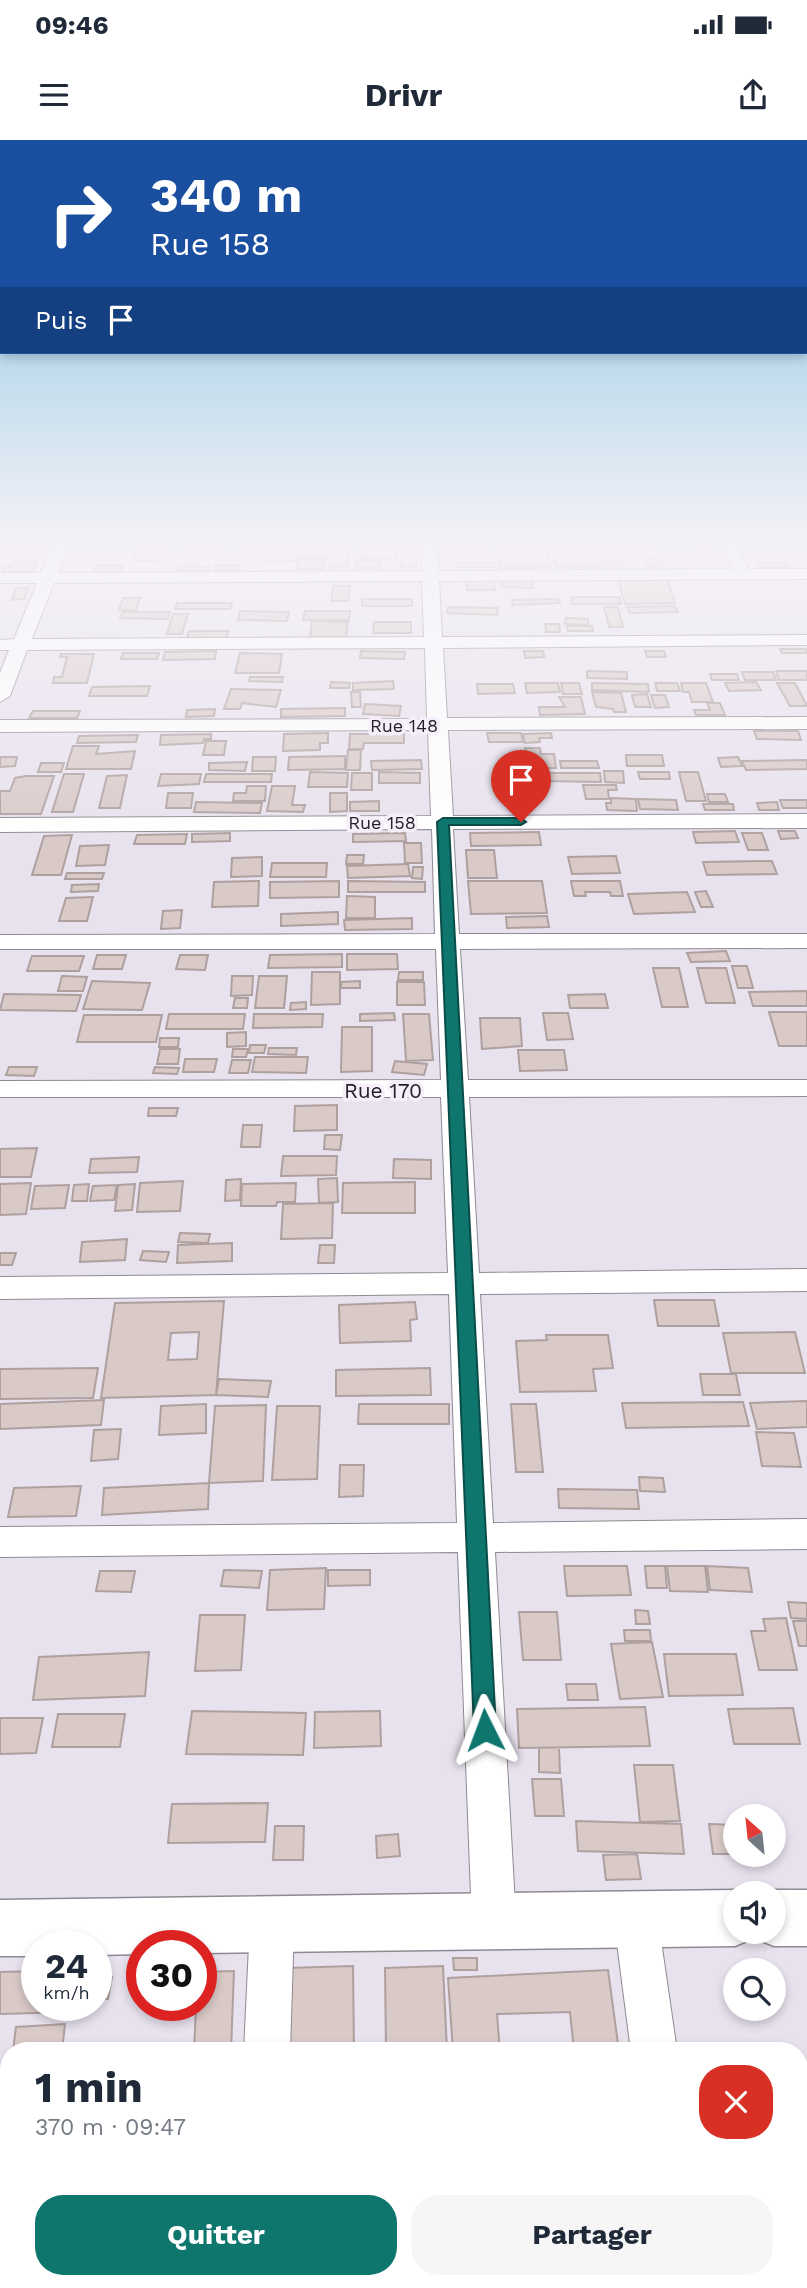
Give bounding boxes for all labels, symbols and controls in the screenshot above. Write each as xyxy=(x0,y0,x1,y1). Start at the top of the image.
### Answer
text: 09:46 xyxy=(35,10,108,40)
icon: menu xyxy=(35,76,73,114)
text: Drivr xyxy=(365,76,442,114)
icon: share xyxy=(734,76,772,114)
text: 340 m xyxy=(150,166,302,224)
icon: right xyxy=(35,168,126,259)
text: Rue 158 xyxy=(150,225,270,263)
icon: arrive xyxy=(102,301,140,339)
text: Puis xyxy=(35,305,88,335)
street label: Rue 148 xyxy=(370,715,438,736)
pin xyxy=(491,750,551,822)
icon: arrive xyxy=(502,761,540,799)
street label: Rue 158 xyxy=(348,812,416,833)
street label: Rue 170 xyxy=(344,1078,422,1103)
position arrow xyxy=(448,1693,522,1767)
north arrow xyxy=(723,1804,786,1867)
map controls xyxy=(723,1804,786,2021)
button: sound xyxy=(723,1881,786,1944)
speed limit sign: 30 xyxy=(126,1930,217,2021)
text: 24 xyxy=(45,1945,88,1987)
button: search xyxy=(723,1958,786,2021)
text: km/h xyxy=(43,1982,90,2003)
text: 1 min xyxy=(35,2063,143,2112)
button: close xyxy=(699,2065,773,2139)
text: 370 m · 09:47 xyxy=(35,2114,186,2141)
button: Quitter xyxy=(35,2195,397,2275)
button: Partager xyxy=(411,2195,773,2275)

